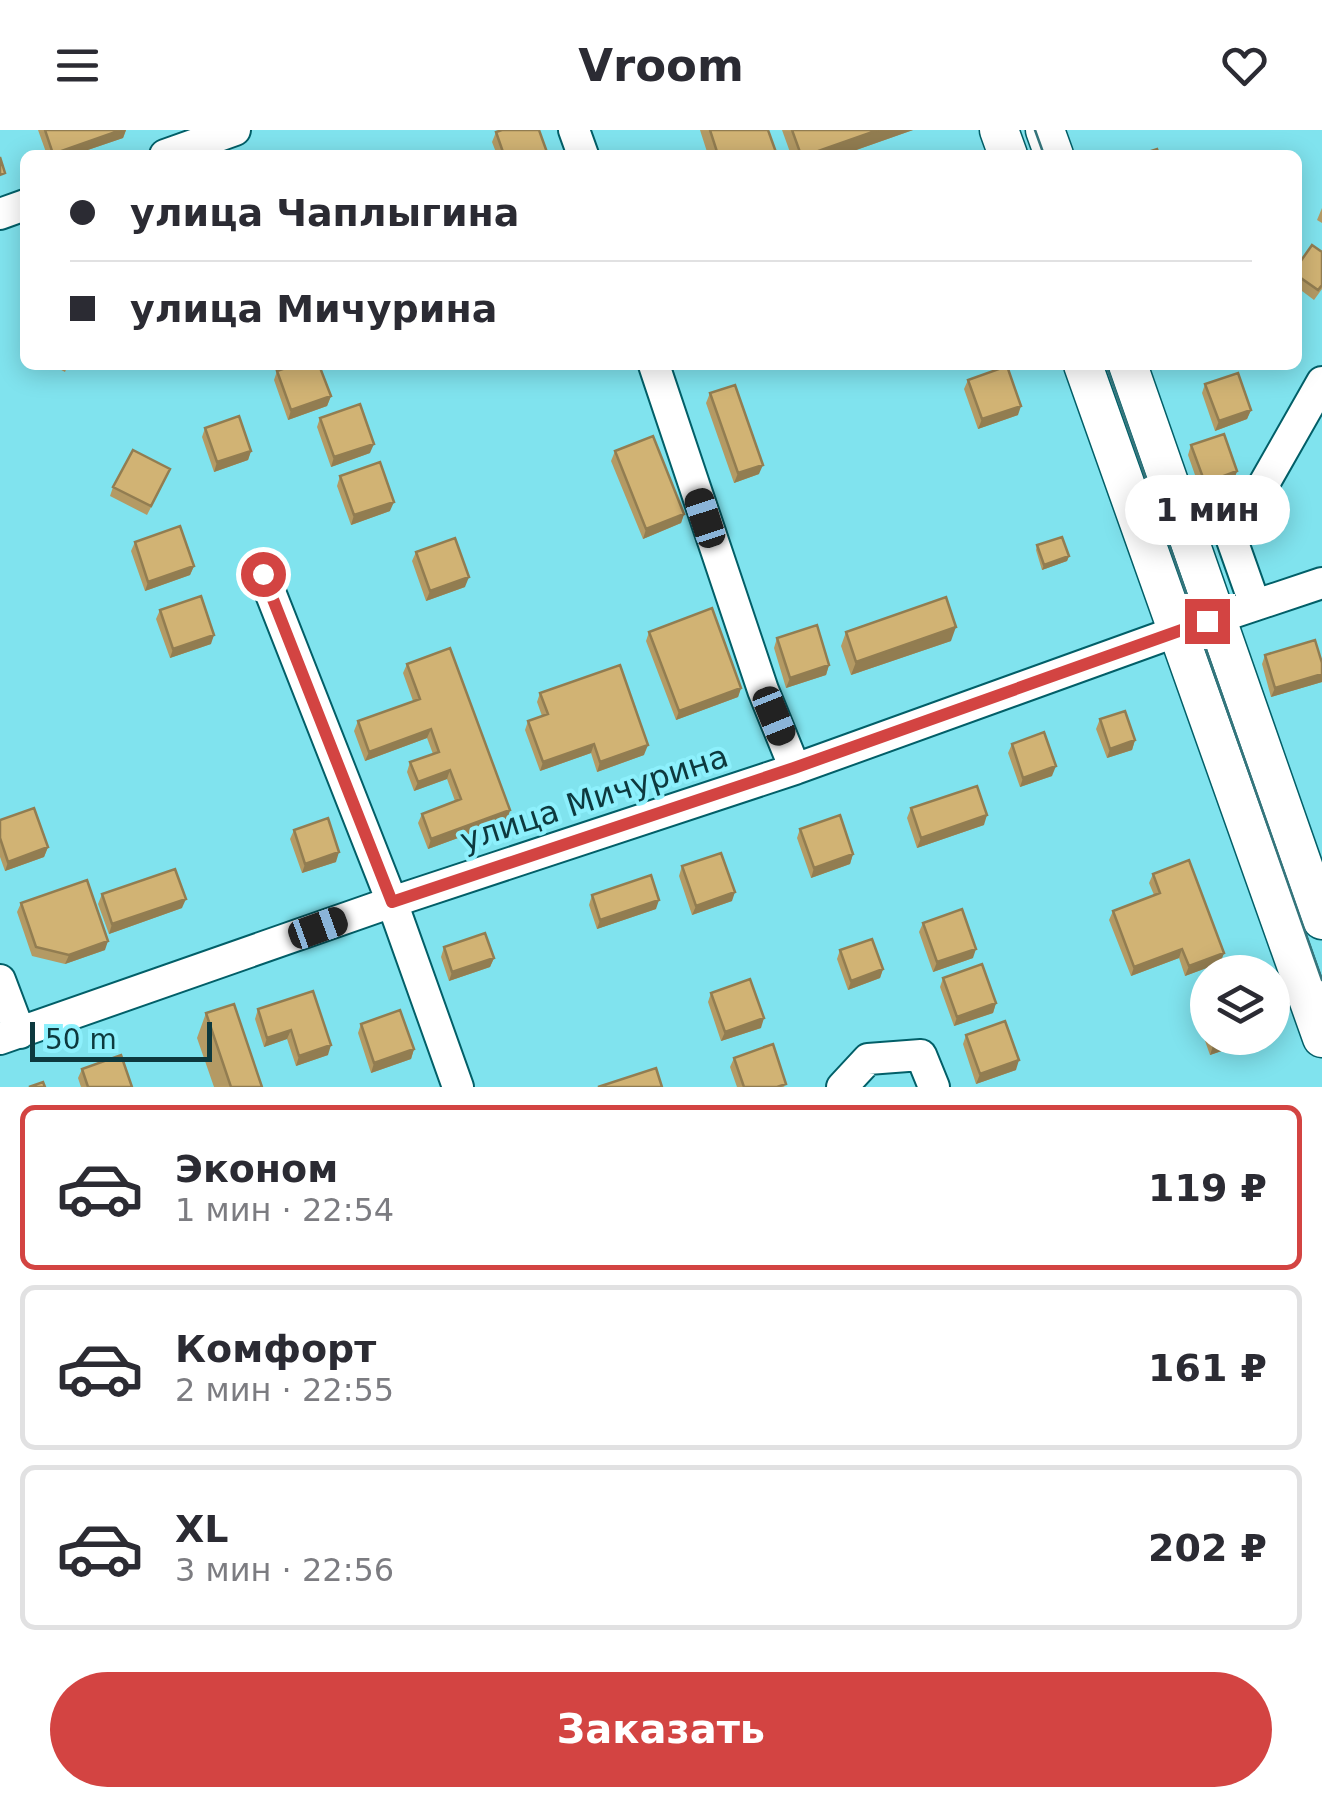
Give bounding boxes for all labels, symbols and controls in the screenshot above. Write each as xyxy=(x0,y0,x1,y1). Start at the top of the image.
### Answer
icon: menu xyxy=(50,38,105,93)
icon: heart xyxy=(1217,38,1272,93)
text: Vroom xyxy=(578,39,744,92)
text: улица Чаплыгина xyxy=(130,191,519,235)
text: улица Мичурина xyxy=(130,287,497,331)
callout: 1 мин xyxy=(1124,476,1290,546)
car xyxy=(681,485,729,551)
text: 1 мин xyxy=(1155,491,1260,529)
route start xyxy=(241,552,286,597)
route end xyxy=(1185,599,1230,644)
car xyxy=(749,683,799,749)
street label: улица Мичурина xyxy=(455,737,733,859)
car xyxy=(285,904,351,952)
map controls xyxy=(1190,955,1290,1055)
button: layers xyxy=(1190,955,1290,1055)
scale bar xyxy=(30,1017,212,1061)
text: 50 m xyxy=(45,1023,117,1056)
icon: car xyxy=(55,1143,145,1233)
text: Эконом xyxy=(175,1147,338,1191)
text: 119 ₽ xyxy=(1148,1166,1267,1210)
text: 1 мин · 22:54 xyxy=(175,1191,394,1229)
icon: car xyxy=(55,1323,145,1413)
text: Комфорт xyxy=(175,1327,376,1371)
text: 161 ₽ xyxy=(1148,1346,1267,1390)
text: 2 мин · 22:55 xyxy=(175,1371,394,1409)
icon: car xyxy=(55,1503,145,1593)
text: XL xyxy=(175,1507,229,1551)
text: 202 ₽ xyxy=(1148,1526,1267,1570)
text: 3 мин · 22:56 xyxy=(175,1551,394,1589)
button: Заказать xyxy=(50,1672,1272,1787)

